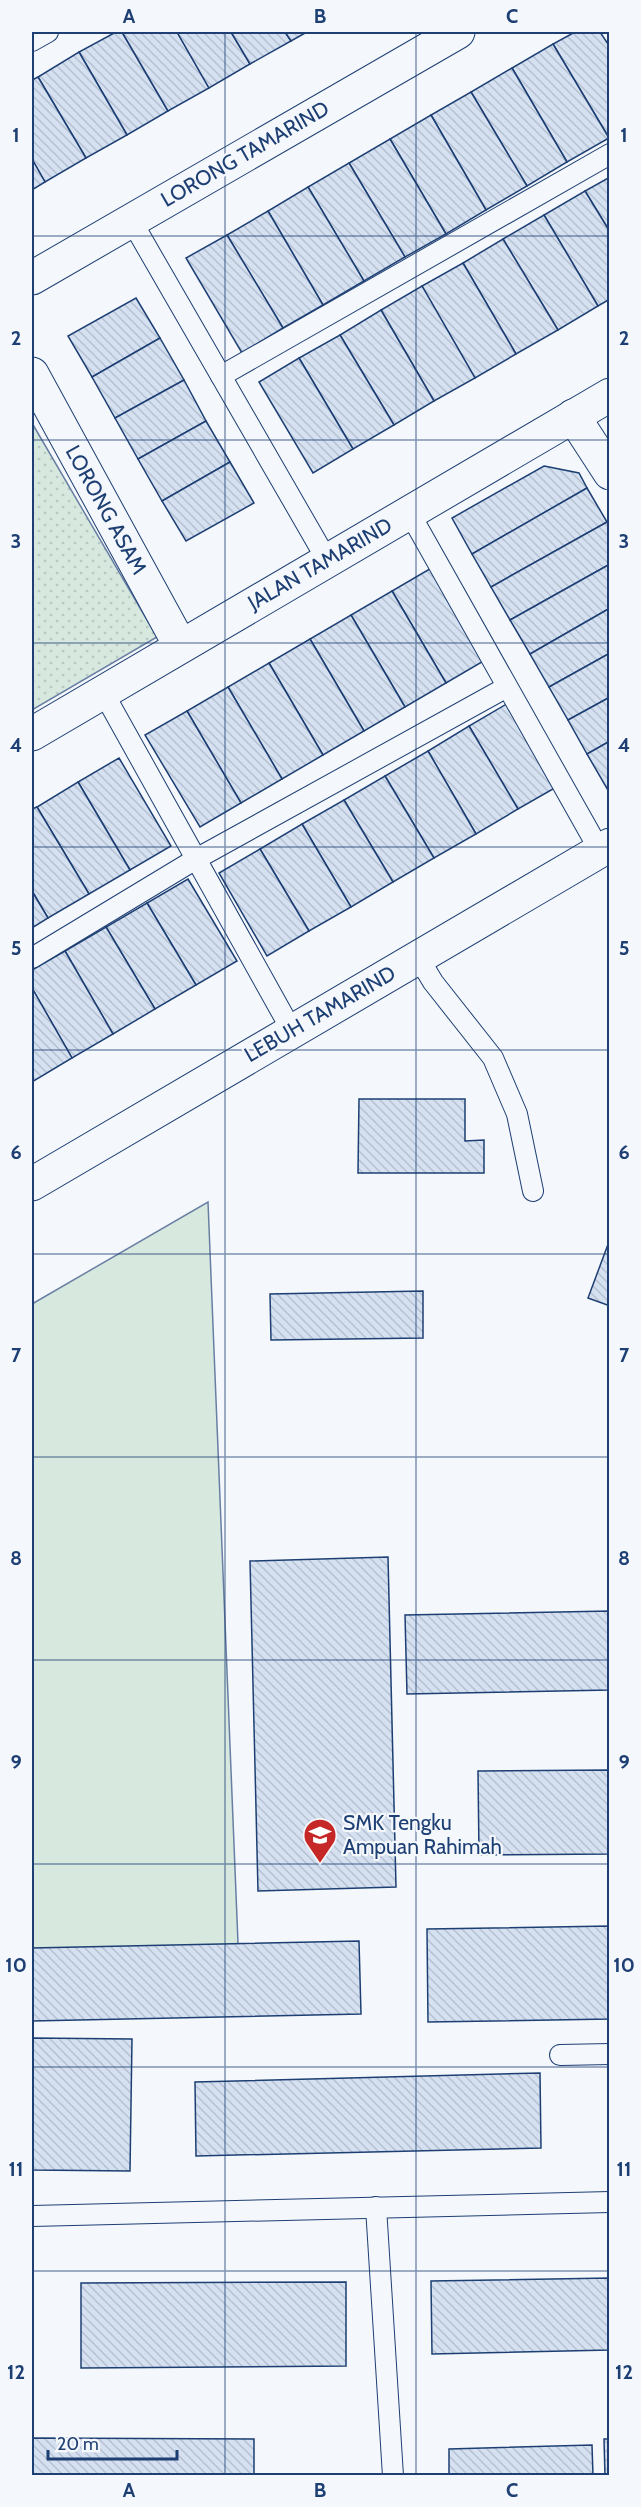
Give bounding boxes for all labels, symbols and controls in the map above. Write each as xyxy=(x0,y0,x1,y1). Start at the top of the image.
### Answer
text: A xyxy=(123,4,136,28)
text: B xyxy=(314,4,326,28)
text: C xyxy=(506,4,518,28)
street label: LORONG TAMARIND xyxy=(156,95,333,212)
text: 1 xyxy=(12,123,20,147)
text: 1 xyxy=(620,123,628,147)
text: 2 xyxy=(11,326,21,350)
text: 2 xyxy=(619,326,629,350)
street label: LORONG ASAM xyxy=(61,441,152,579)
street label: JALAN TAMARIND xyxy=(242,512,396,615)
text: 3 xyxy=(11,529,21,553)
text: 3 xyxy=(619,529,629,553)
text: 4 xyxy=(10,733,22,757)
text: 4 xyxy=(618,733,630,757)
text: 5 xyxy=(11,936,21,960)
text: 5 xyxy=(619,936,629,960)
street label: LEBUH TAMARIND xyxy=(240,960,400,1067)
text: 6 xyxy=(10,1140,22,1164)
text: 6 xyxy=(618,1140,630,1164)
text: 7 xyxy=(11,1343,22,1367)
text: 7 xyxy=(619,1343,630,1367)
text: 8 xyxy=(10,1546,22,1570)
text: 8 xyxy=(618,1546,630,1570)
text: 9 xyxy=(10,1750,22,1774)
text: 9 xyxy=(618,1750,630,1774)
place label: SMK Tengku Ampuan Rahimah xyxy=(343,1810,502,1859)
school or university icon: SMK Tengku Ampuan Rahimah xyxy=(302,1817,338,1864)
text: 10 xyxy=(5,1953,27,1977)
text: 10 xyxy=(613,1953,635,1977)
text: 11 xyxy=(9,2157,23,2181)
text: 11 xyxy=(617,2157,631,2181)
text: 12 xyxy=(7,2360,25,2384)
text: 12 xyxy=(615,2360,633,2384)
scale bar xyxy=(48,2423,177,2461)
text: 20 m xyxy=(57,2433,99,2455)
text: A xyxy=(123,2478,136,2502)
text: B xyxy=(314,2478,326,2502)
text: C xyxy=(506,2478,518,2502)

